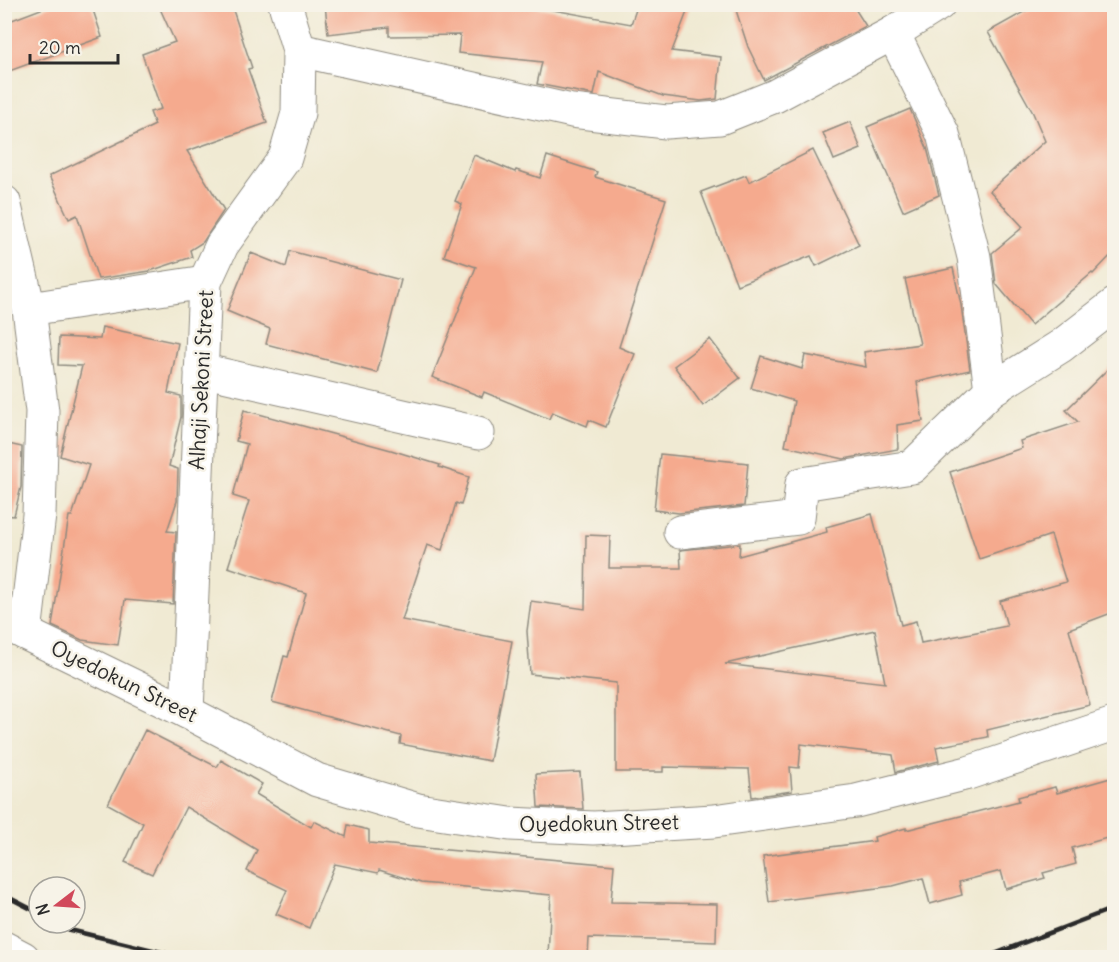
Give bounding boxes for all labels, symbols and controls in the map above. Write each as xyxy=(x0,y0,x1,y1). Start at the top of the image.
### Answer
scale bar xyxy=(30,27,118,65)
text: 20 m xyxy=(39,36,81,59)
street label: Alhaji Sekoni Street xyxy=(183,289,219,471)
street label: Oyedokun Street xyxy=(46,634,202,728)
street label: Oyedokun Street xyxy=(519,808,679,838)
north arrow xyxy=(27,875,87,935)
text: N xyxy=(31,901,54,918)

